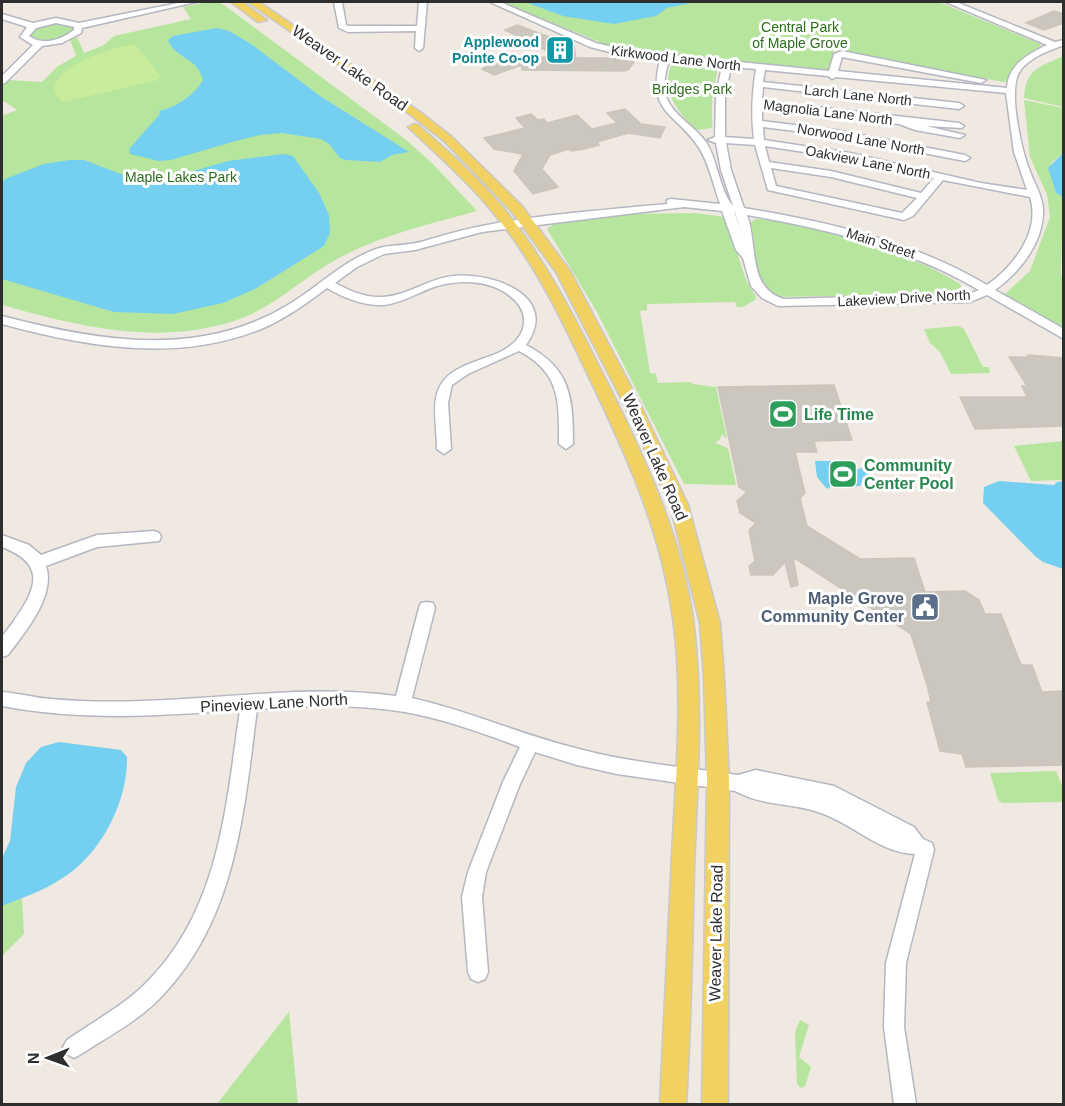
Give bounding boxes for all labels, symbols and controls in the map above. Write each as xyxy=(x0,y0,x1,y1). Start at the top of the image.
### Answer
park label: Central Park of Maple Grove xyxy=(752,19,848,51)
street label: Weaver Lake Road xyxy=(289,22,411,114)
place label: Applewood Pointe Co-op xyxy=(452,34,539,66)
building icon: Applewood Pointe Co-op xyxy=(544,34,576,66)
street label: Kirkwood Lane North xyxy=(610,42,742,74)
park label: Bridges Park xyxy=(652,81,733,97)
street label: Larch Lane North xyxy=(803,81,913,109)
street label: Magnolia Lane North xyxy=(763,96,893,128)
street label: Norwood Lane North xyxy=(796,120,926,158)
street label: Oakview Lane North xyxy=(804,142,932,182)
park label: Maple Lakes Park xyxy=(125,169,238,185)
street label: Main Street xyxy=(844,224,918,262)
street label: Lakeview Drive North xyxy=(837,287,971,309)
street label: Weaver Lake Road xyxy=(619,391,691,523)
sports icon: Life Time xyxy=(767,398,799,430)
place label: Life Time xyxy=(804,406,874,423)
place label: Community Center Pool xyxy=(864,457,954,492)
sports icon: Community Center Pool xyxy=(827,458,859,490)
place label: Maple Grove Community Center xyxy=(761,590,904,625)
public building icon: Maple Grove Community Center xyxy=(909,591,941,623)
street label: Pineview Lane North xyxy=(200,691,348,715)
street label: Weaver Lake Road xyxy=(706,865,726,1001)
north arrow xyxy=(18,1028,78,1088)
text: N xyxy=(25,1052,42,1064)

